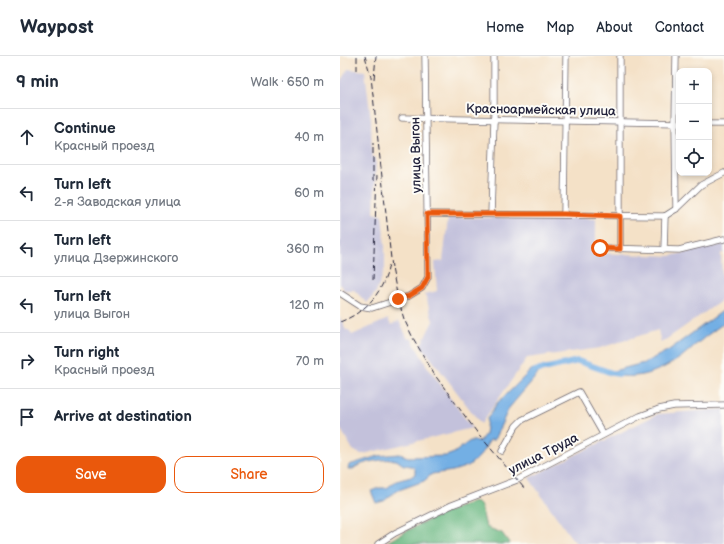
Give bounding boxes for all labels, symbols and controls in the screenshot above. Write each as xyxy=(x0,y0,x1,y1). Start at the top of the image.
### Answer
text: Waypost xyxy=(20,16,94,39)
text: Home xyxy=(486,19,524,36)
text: Map xyxy=(546,19,574,36)
text: About xyxy=(596,19,633,36)
text: Contact xyxy=(655,19,704,36)
map controls xyxy=(676,68,712,176)
button: + xyxy=(676,68,712,104)
text: 9 min xyxy=(16,72,59,92)
text: Walk · 650 m xyxy=(250,74,324,90)
street label: Красноармейская улица xyxy=(466,101,616,119)
button: − xyxy=(676,104,712,140)
street label: улица Выгон xyxy=(407,117,425,193)
text: Continue xyxy=(54,119,116,138)
icon: ahead xyxy=(16,126,38,148)
text: 40 m xyxy=(294,129,324,145)
text: Красный проезд xyxy=(54,138,154,154)
button: locate xyxy=(676,140,712,176)
text: Turn left xyxy=(54,175,111,194)
icon: left xyxy=(16,182,38,204)
text: 60 m xyxy=(294,185,324,201)
text: 2-я Заводская улица xyxy=(54,194,181,210)
text: Turn left xyxy=(54,231,111,250)
icon: left xyxy=(16,238,38,260)
route start xyxy=(591,239,609,257)
text: 360 m xyxy=(286,241,324,257)
text: улица Дзержинского xyxy=(54,250,178,266)
text: Turn left xyxy=(54,287,111,306)
route end xyxy=(389,290,407,308)
icon: left xyxy=(16,294,38,316)
text: 120 m xyxy=(289,297,324,313)
text: улица Выгон xyxy=(54,306,130,322)
text: Turn right xyxy=(54,343,119,362)
icon: right xyxy=(16,350,38,372)
text: 70 m xyxy=(296,353,324,369)
text: Красный проезд xyxy=(54,362,154,378)
icon: arrive xyxy=(16,406,38,428)
text: Arrive at destination xyxy=(54,407,192,426)
street label: улица Труда xyxy=(506,429,581,478)
button: Save xyxy=(16,456,166,493)
button: Share xyxy=(174,456,324,493)

